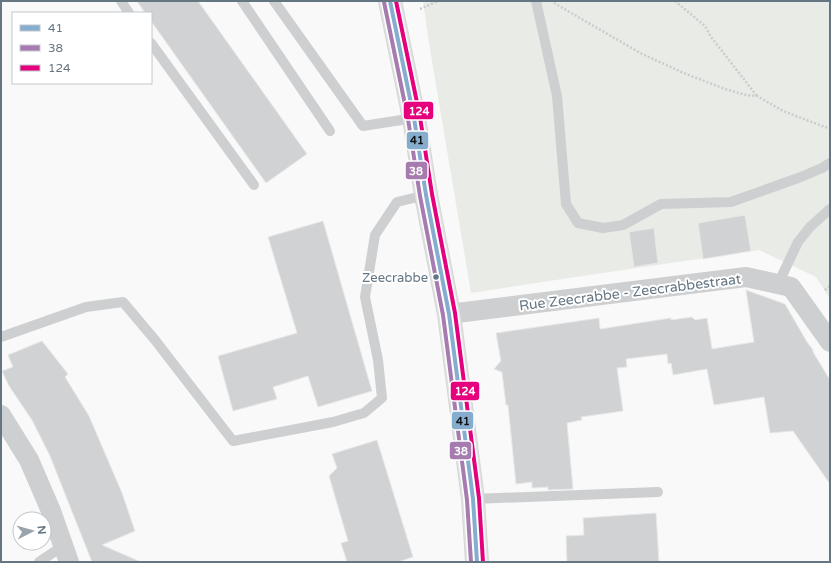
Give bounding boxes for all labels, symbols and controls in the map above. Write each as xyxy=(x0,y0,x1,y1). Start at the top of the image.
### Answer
legend xyxy=(12,12,152,84)
text: 41 xyxy=(48,21,63,35)
text: 38 xyxy=(48,41,63,55)
text: 124 xyxy=(48,61,71,75)
line badge: 124 xyxy=(403,101,434,120)
text: 124 xyxy=(409,105,429,118)
line badge: 41 xyxy=(406,131,429,150)
text: 41 xyxy=(410,134,424,147)
line badge: 38 xyxy=(405,161,428,180)
text: 38 xyxy=(409,165,423,178)
place label: Zeecrabbe xyxy=(362,270,428,286)
street label: Rue Zeecrabbe - Zeecrabbestraat xyxy=(518,270,743,315)
marker: Zeecrabbe xyxy=(431,272,441,282)
line badge: 124 xyxy=(450,381,480,401)
text: 124 xyxy=(455,385,475,398)
line badge: 41 xyxy=(451,411,474,430)
text: 41 xyxy=(456,415,470,428)
line badge: 38 xyxy=(449,441,472,460)
text: 38 xyxy=(454,445,468,458)
north arrow xyxy=(12,511,52,551)
text: N xyxy=(35,525,48,535)

